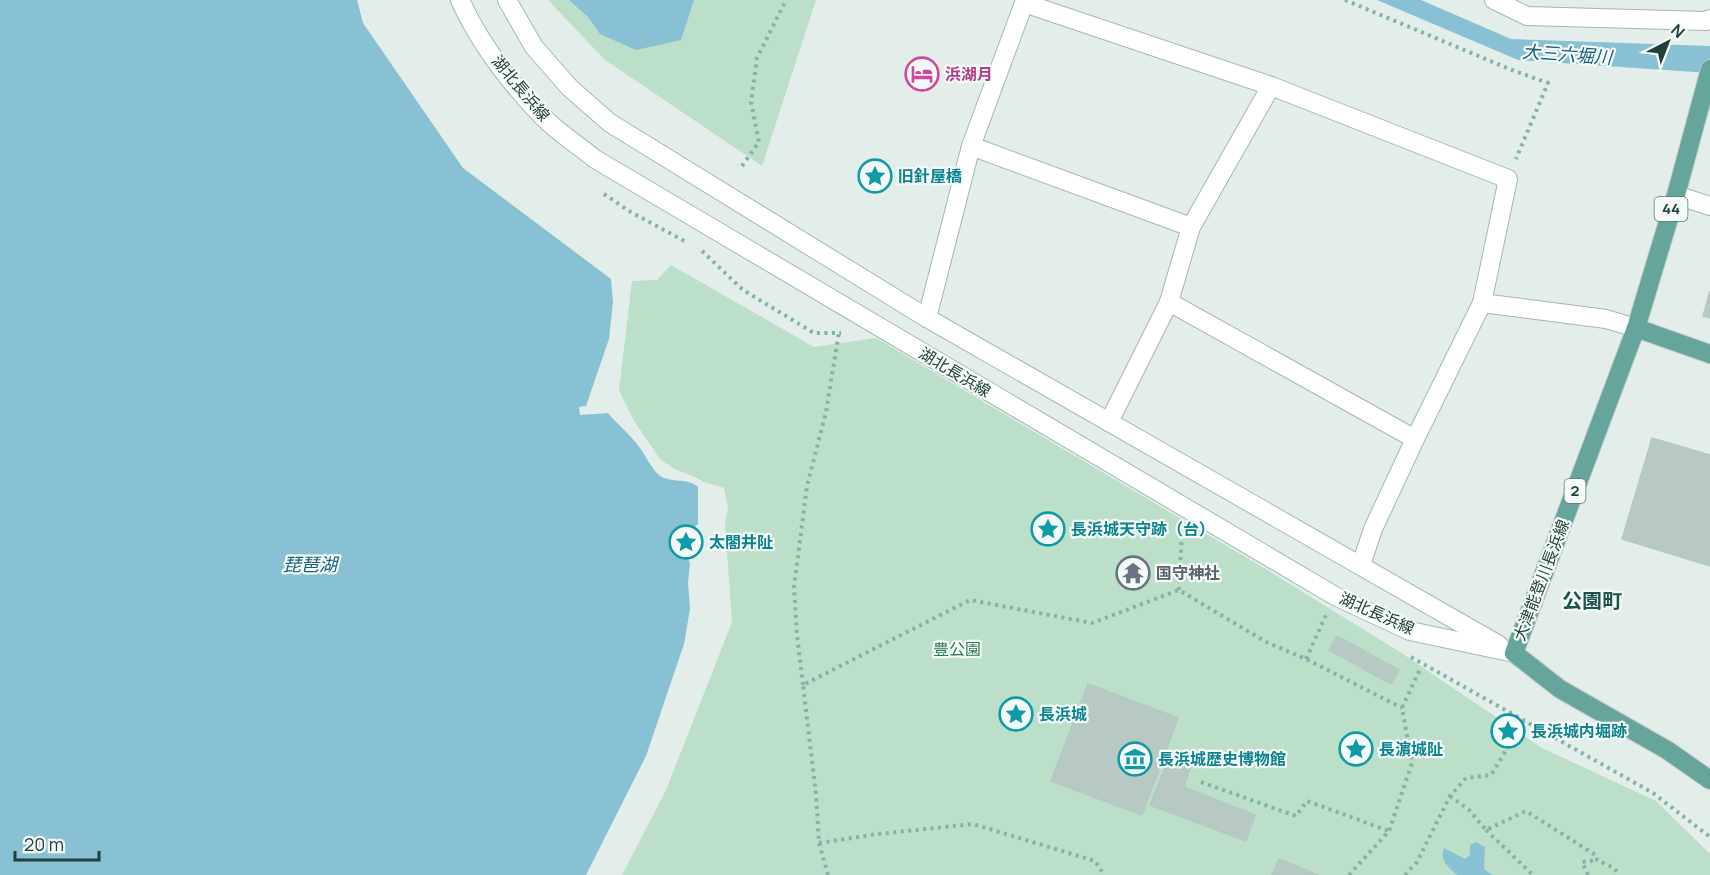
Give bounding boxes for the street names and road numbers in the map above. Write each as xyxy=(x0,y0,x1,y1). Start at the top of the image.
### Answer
street label: 湖北長浜線 xyxy=(487,50,555,126)
road number: 44 xyxy=(1654,197,1688,221)
street label: 湖北長浜線 xyxy=(915,342,995,402)
road number: 2 xyxy=(1564,479,1586,503)
street label: 大津能登川長浜線 xyxy=(1508,516,1574,644)
street label: 湖北長浜線 xyxy=(1336,587,1418,639)

